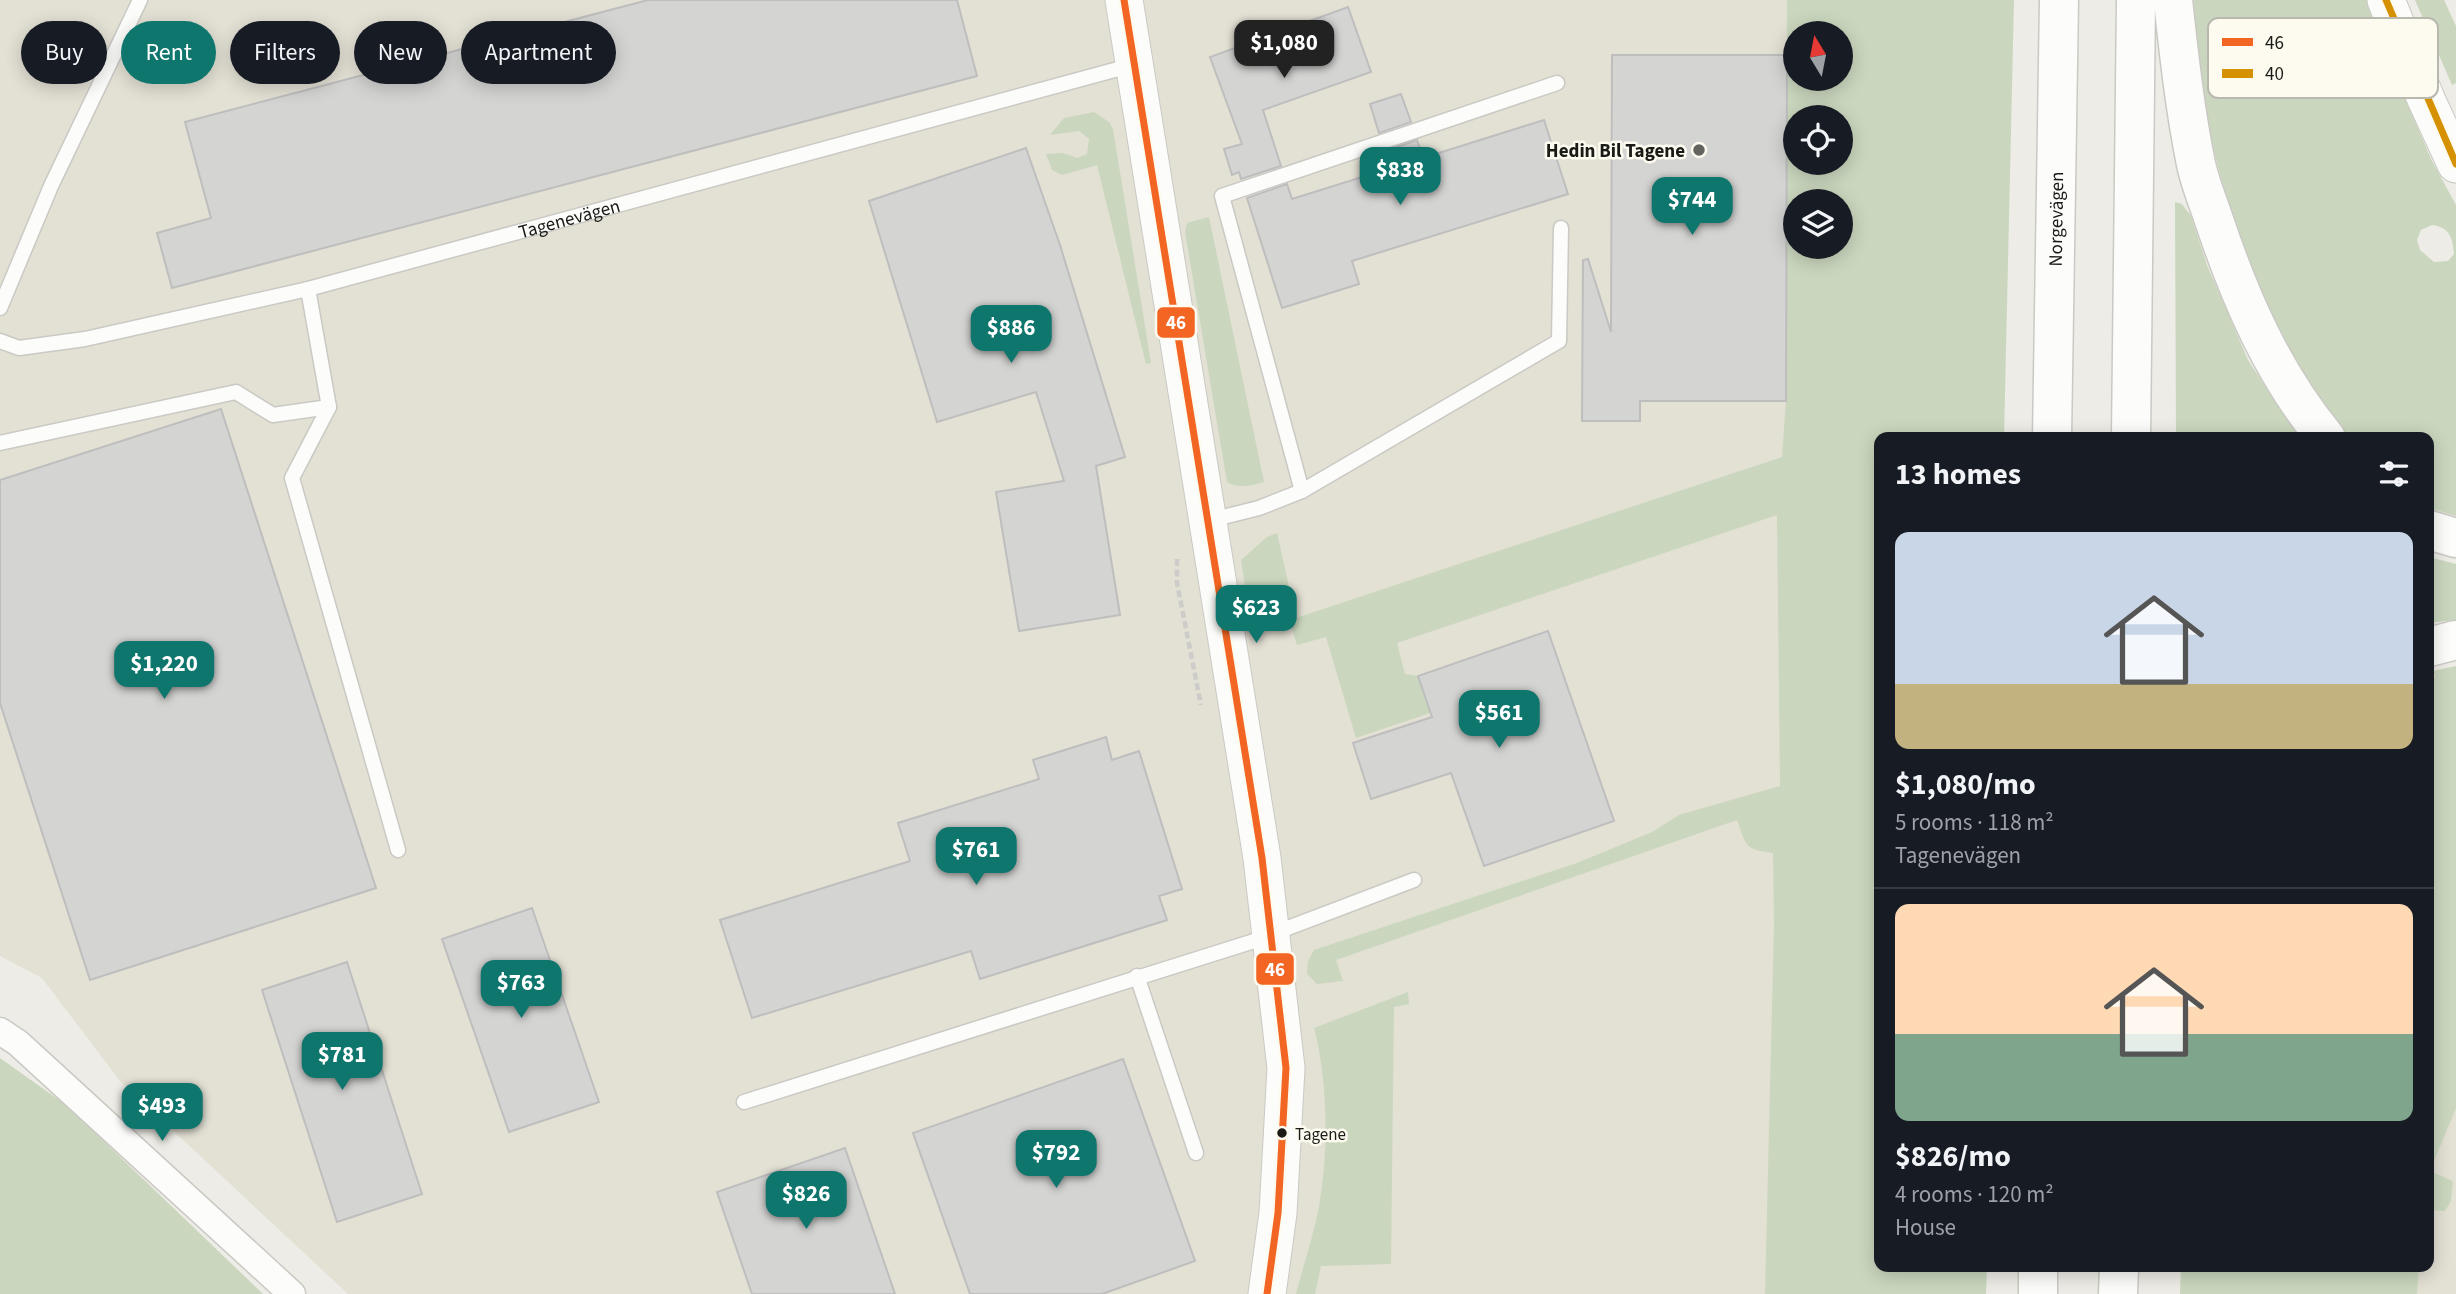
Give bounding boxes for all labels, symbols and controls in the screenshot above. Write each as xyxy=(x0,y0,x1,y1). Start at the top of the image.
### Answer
legend xyxy=(2208,18,2438,98)
pin: $1,080 xyxy=(1227,20,1341,80)
chip: Buy xyxy=(21,21,107,84)
chip: Rent xyxy=(121,21,216,84)
chip: Filters xyxy=(230,21,340,84)
chip: New xyxy=(354,21,447,84)
chip: Apartment xyxy=(461,21,616,84)
north arrow xyxy=(1783,21,1853,91)
map controls xyxy=(1783,21,1853,259)
text: $1,080 xyxy=(1250,26,1318,59)
text: 46 xyxy=(2265,30,2284,57)
text: 40 xyxy=(2265,61,2284,88)
button: locate xyxy=(1783,105,1853,175)
place label: Hedin Bil Tagene xyxy=(1546,138,1685,165)
marker: Hedin Bil Tagene xyxy=(1691,142,1707,158)
pin: $838 xyxy=(1359,148,1441,207)
text: $838 xyxy=(1376,153,1424,186)
street label: Norgevägen xyxy=(2043,171,2071,267)
pin: $744 xyxy=(1651,177,1733,237)
text: $744 xyxy=(1668,183,1716,216)
button: layers xyxy=(1783,189,1853,259)
street label: Tagenevägen xyxy=(516,193,623,246)
pin: $886 xyxy=(970,306,1052,365)
line badge: 46 xyxy=(1156,306,1196,339)
text: 46 xyxy=(1166,310,1186,337)
text: $886 xyxy=(987,311,1035,344)
text: 13 homes xyxy=(1895,453,2021,496)
icon: filters xyxy=(2375,455,2413,493)
icon: home xyxy=(2091,577,2217,703)
pin: $623 xyxy=(1215,586,1297,645)
text: $623 xyxy=(1232,591,1280,624)
pin: $1,220 xyxy=(107,642,221,701)
text: $1,220 xyxy=(130,647,198,680)
pin: $561 xyxy=(1458,690,1540,750)
text: $561 xyxy=(1475,696,1523,729)
text: $1,080/mo xyxy=(1895,763,2036,806)
text: 5 rooms · 118 m² xyxy=(1895,806,2054,839)
pin: $761 xyxy=(935,828,1017,887)
text: $761 xyxy=(952,833,1000,866)
text: Tagenevägen xyxy=(1895,839,2021,872)
icon: home xyxy=(2091,949,2217,1075)
line badge: 46 xyxy=(1255,952,1295,986)
text: 46 xyxy=(1265,957,1285,984)
pin: $763 xyxy=(480,960,562,1020)
text: $763 xyxy=(497,966,545,999)
pin: $781 xyxy=(301,1032,383,1092)
text: $781 xyxy=(318,1038,366,1071)
pin: $493 xyxy=(121,1084,203,1143)
text: $493 xyxy=(138,1089,186,1122)
place label: Tagene xyxy=(1295,1123,1346,1147)
marker: Tagene xyxy=(1275,1126,1289,1140)
pin: $792 xyxy=(1015,1130,1097,1190)
text: $826/mo xyxy=(1895,1135,2011,1178)
text: $792 xyxy=(1032,1136,1080,1169)
pin: $826 xyxy=(765,1172,847,1231)
text: $826 xyxy=(782,1177,830,1210)
text: 4 rooms · 120 m² xyxy=(1895,1178,2054,1211)
text: House xyxy=(1895,1211,1956,1244)

